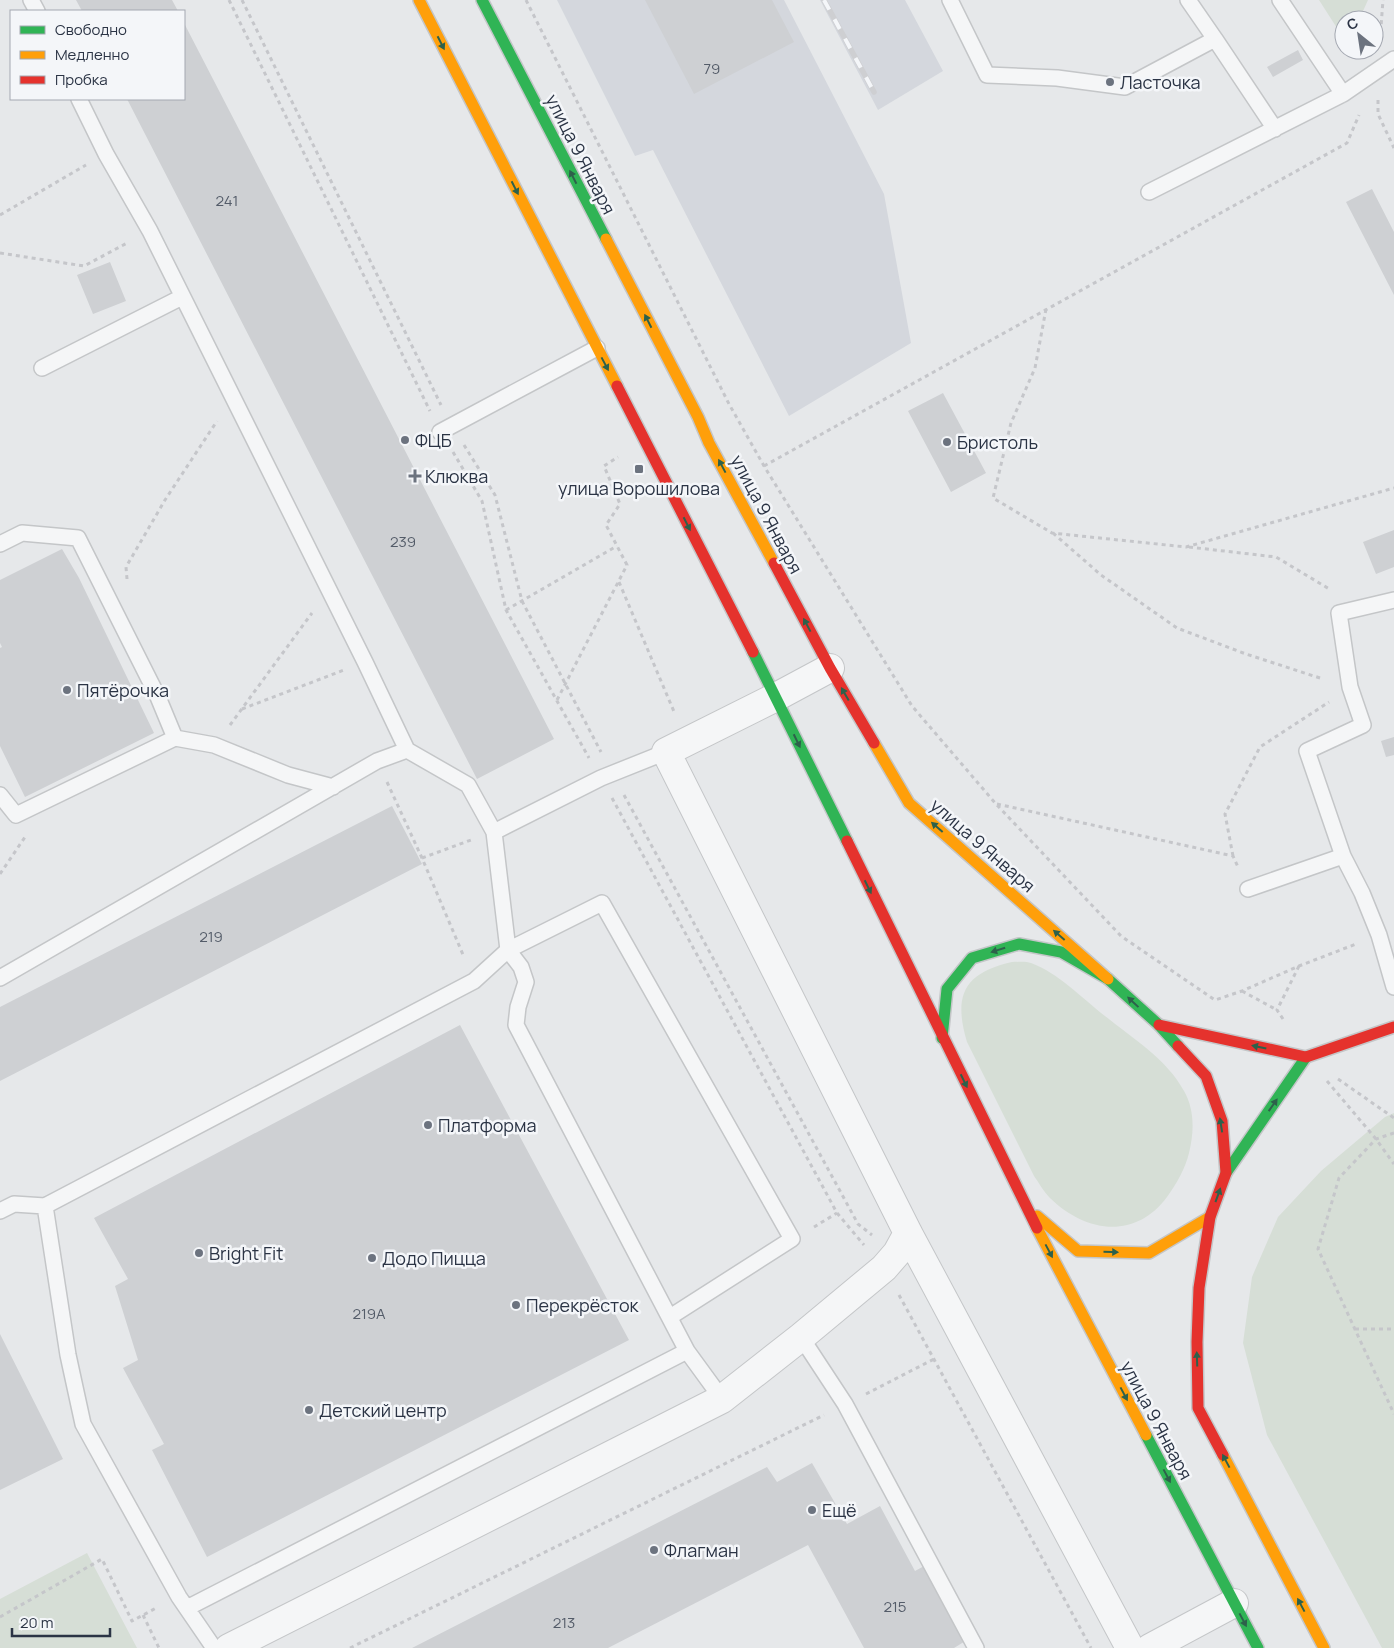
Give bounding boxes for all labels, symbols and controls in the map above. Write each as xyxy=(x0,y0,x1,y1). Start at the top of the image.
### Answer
legend xyxy=(10,10,185,100)
north arrow xyxy=(1334,10,1384,60)
text: С xyxy=(1343,12,1361,34)
text: Свободно xyxy=(55,19,127,40)
one-way arrow xyxy=(437,36,445,51)
text: Медленно xyxy=(55,44,129,65)
house number: 79 xyxy=(704,58,720,79)
text: Пробка xyxy=(55,69,108,90)
place label: Ласточка xyxy=(1120,70,1201,94)
marker: Ласточка xyxy=(1104,76,1116,88)
street label: улица 9 Января xyxy=(540,90,622,218)
one-way arrow xyxy=(569,170,577,184)
one-way arrow xyxy=(511,181,519,195)
house number: 241 xyxy=(216,190,238,211)
one-way arrow xyxy=(644,314,652,329)
one-way arrow xyxy=(601,357,609,371)
place label: ФЦБ xyxy=(415,428,452,452)
place label: Бристоль xyxy=(957,430,1038,454)
marker: ФЦБ xyxy=(399,434,411,446)
marker: Бристоль xyxy=(941,436,953,448)
street label: улица 9 Января xyxy=(726,450,808,578)
one-way arrow xyxy=(718,459,726,473)
marker: улица Ворошилова xyxy=(633,463,645,475)
place label: Клюква xyxy=(425,464,488,488)
marker: Клюква xyxy=(409,470,421,482)
place label: улица Ворошилова xyxy=(558,476,720,500)
one-way arrow xyxy=(683,517,691,531)
house number: 239 xyxy=(390,531,416,552)
one-way arrow xyxy=(803,617,811,632)
place label: Пятёрочка xyxy=(77,678,169,702)
marker: Пятёрочка xyxy=(61,684,73,696)
one-way arrow xyxy=(841,688,850,701)
one-way arrow xyxy=(793,734,801,748)
street label: улица 9 Января xyxy=(926,793,1040,897)
one-way arrow xyxy=(931,821,943,833)
one-way arrow xyxy=(865,880,873,894)
house number: 219 xyxy=(199,926,223,947)
one-way arrow xyxy=(1053,929,1065,941)
one-way arrow xyxy=(990,947,1005,955)
one-way arrow xyxy=(1128,996,1140,1008)
one-way arrow xyxy=(1250,1042,1266,1050)
one-way arrow xyxy=(960,1074,968,1088)
one-way arrow xyxy=(1268,1098,1278,1111)
place label: Платформа xyxy=(438,1113,536,1137)
one-way arrow xyxy=(1217,1117,1225,1133)
marker: Платформа xyxy=(422,1119,434,1131)
one-way arrow xyxy=(1214,1187,1222,1202)
place label: Bright Fit xyxy=(209,1241,283,1265)
one-way arrow xyxy=(1045,1243,1053,1258)
place label: Додо Пицца xyxy=(382,1246,486,1270)
marker: Bright Fit xyxy=(193,1247,205,1259)
one-way arrow xyxy=(1104,1248,1120,1256)
marker: Додо Пицца xyxy=(366,1252,378,1264)
place label: Перекрёсток xyxy=(526,1293,640,1317)
marker: Перекрёсток xyxy=(510,1299,522,1311)
house number: 219А xyxy=(352,1303,386,1324)
one-way arrow xyxy=(1193,1351,1201,1367)
street label: улица 9 Января xyxy=(1116,1356,1198,1484)
one-way arrow xyxy=(1120,1388,1129,1401)
place label: Детский центр xyxy=(319,1398,447,1422)
marker: Детский центр xyxy=(303,1404,315,1416)
one-way arrow xyxy=(1222,1454,1230,1468)
one-way arrow xyxy=(1163,1469,1172,1483)
place label: Ещё xyxy=(822,1498,857,1522)
marker: Ещё xyxy=(806,1504,818,1516)
place label: Флагман xyxy=(664,1538,739,1562)
marker: Флагман xyxy=(648,1544,660,1556)
house number: 215 xyxy=(883,1596,907,1617)
one-way arrow xyxy=(1297,1598,1305,1612)
scale bar xyxy=(12,1606,110,1638)
text: 20 m xyxy=(20,1612,53,1633)
house number: 213 xyxy=(553,1612,575,1633)
one-way arrow xyxy=(1239,1613,1247,1627)

